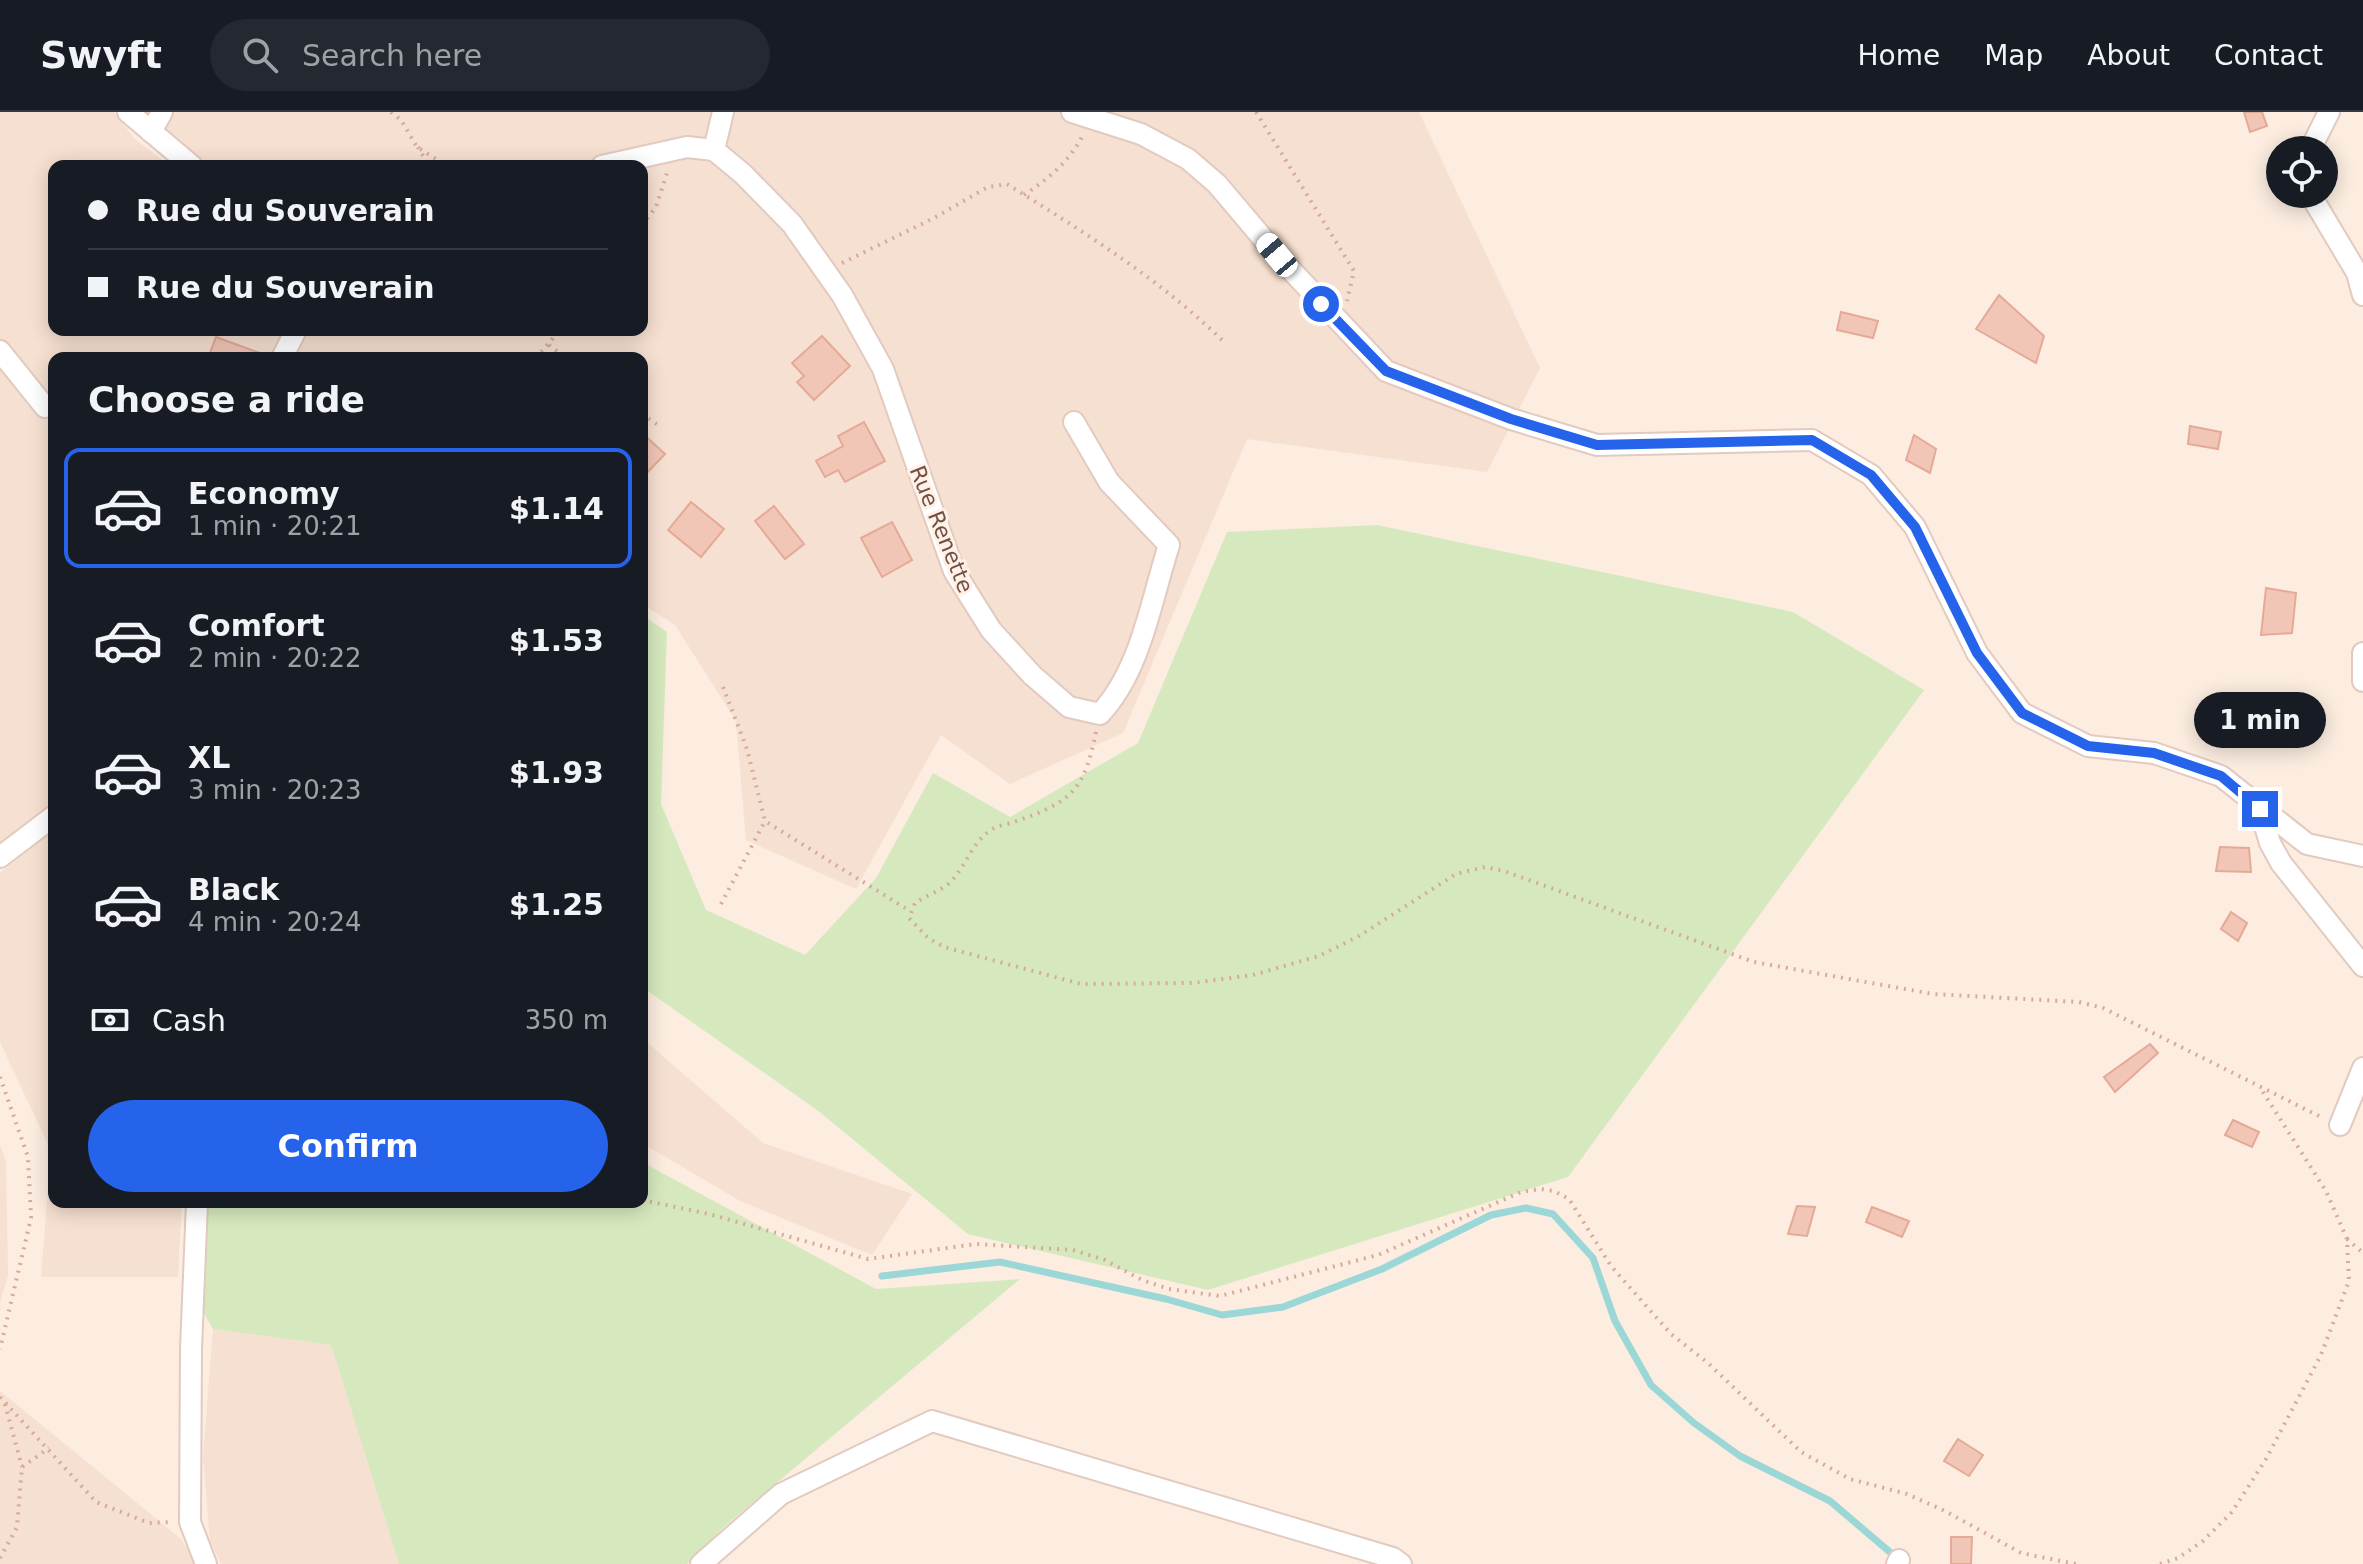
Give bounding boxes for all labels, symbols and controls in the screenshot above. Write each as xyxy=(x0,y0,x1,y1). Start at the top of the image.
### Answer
search box xyxy=(210,19,770,91)
text: Swyft xyxy=(40,33,162,77)
icon: search xyxy=(238,33,282,77)
text: Search here xyxy=(302,38,482,73)
text: Home xyxy=(1857,39,1940,72)
text: Map xyxy=(1984,39,2043,72)
text: About xyxy=(2087,39,2170,72)
text: Contact xyxy=(2214,39,2323,72)
map controls xyxy=(2266,136,2338,208)
button: locate xyxy=(2266,136,2338,208)
text: Rue du Souverain xyxy=(136,193,435,228)
car xyxy=(1252,229,1302,281)
text: Rue du Souverain xyxy=(136,270,435,305)
route start xyxy=(1303,286,1339,322)
text: Choose a ride xyxy=(88,379,365,420)
street label: Rue Renette xyxy=(905,462,978,596)
icon: car xyxy=(92,472,164,544)
text: Economy xyxy=(188,476,340,511)
text: $1.14 xyxy=(509,491,604,526)
text: 1 min · 20:21 xyxy=(188,511,362,541)
icon: car xyxy=(92,604,164,676)
text: Comfort xyxy=(188,608,325,643)
text: $1.53 xyxy=(509,623,604,658)
text: 2 min · 20:22 xyxy=(188,643,362,673)
callout: 1 min xyxy=(2194,693,2326,749)
text: 1 min xyxy=(2219,705,2301,735)
icon: car xyxy=(92,736,164,808)
text: XL xyxy=(188,740,230,775)
text: $1.93 xyxy=(509,755,604,790)
text: 3 min · 20:23 xyxy=(188,775,362,805)
route end xyxy=(2242,791,2278,827)
icon: car xyxy=(92,868,164,940)
text: Black xyxy=(188,872,279,907)
text: $1.25 xyxy=(509,887,604,922)
text: 4 min · 20:24 xyxy=(188,907,362,937)
icon: cash xyxy=(88,998,132,1042)
text: Cash xyxy=(152,1003,226,1038)
text: 350 m xyxy=(525,1005,608,1035)
button: Confirm xyxy=(88,1100,608,1192)

